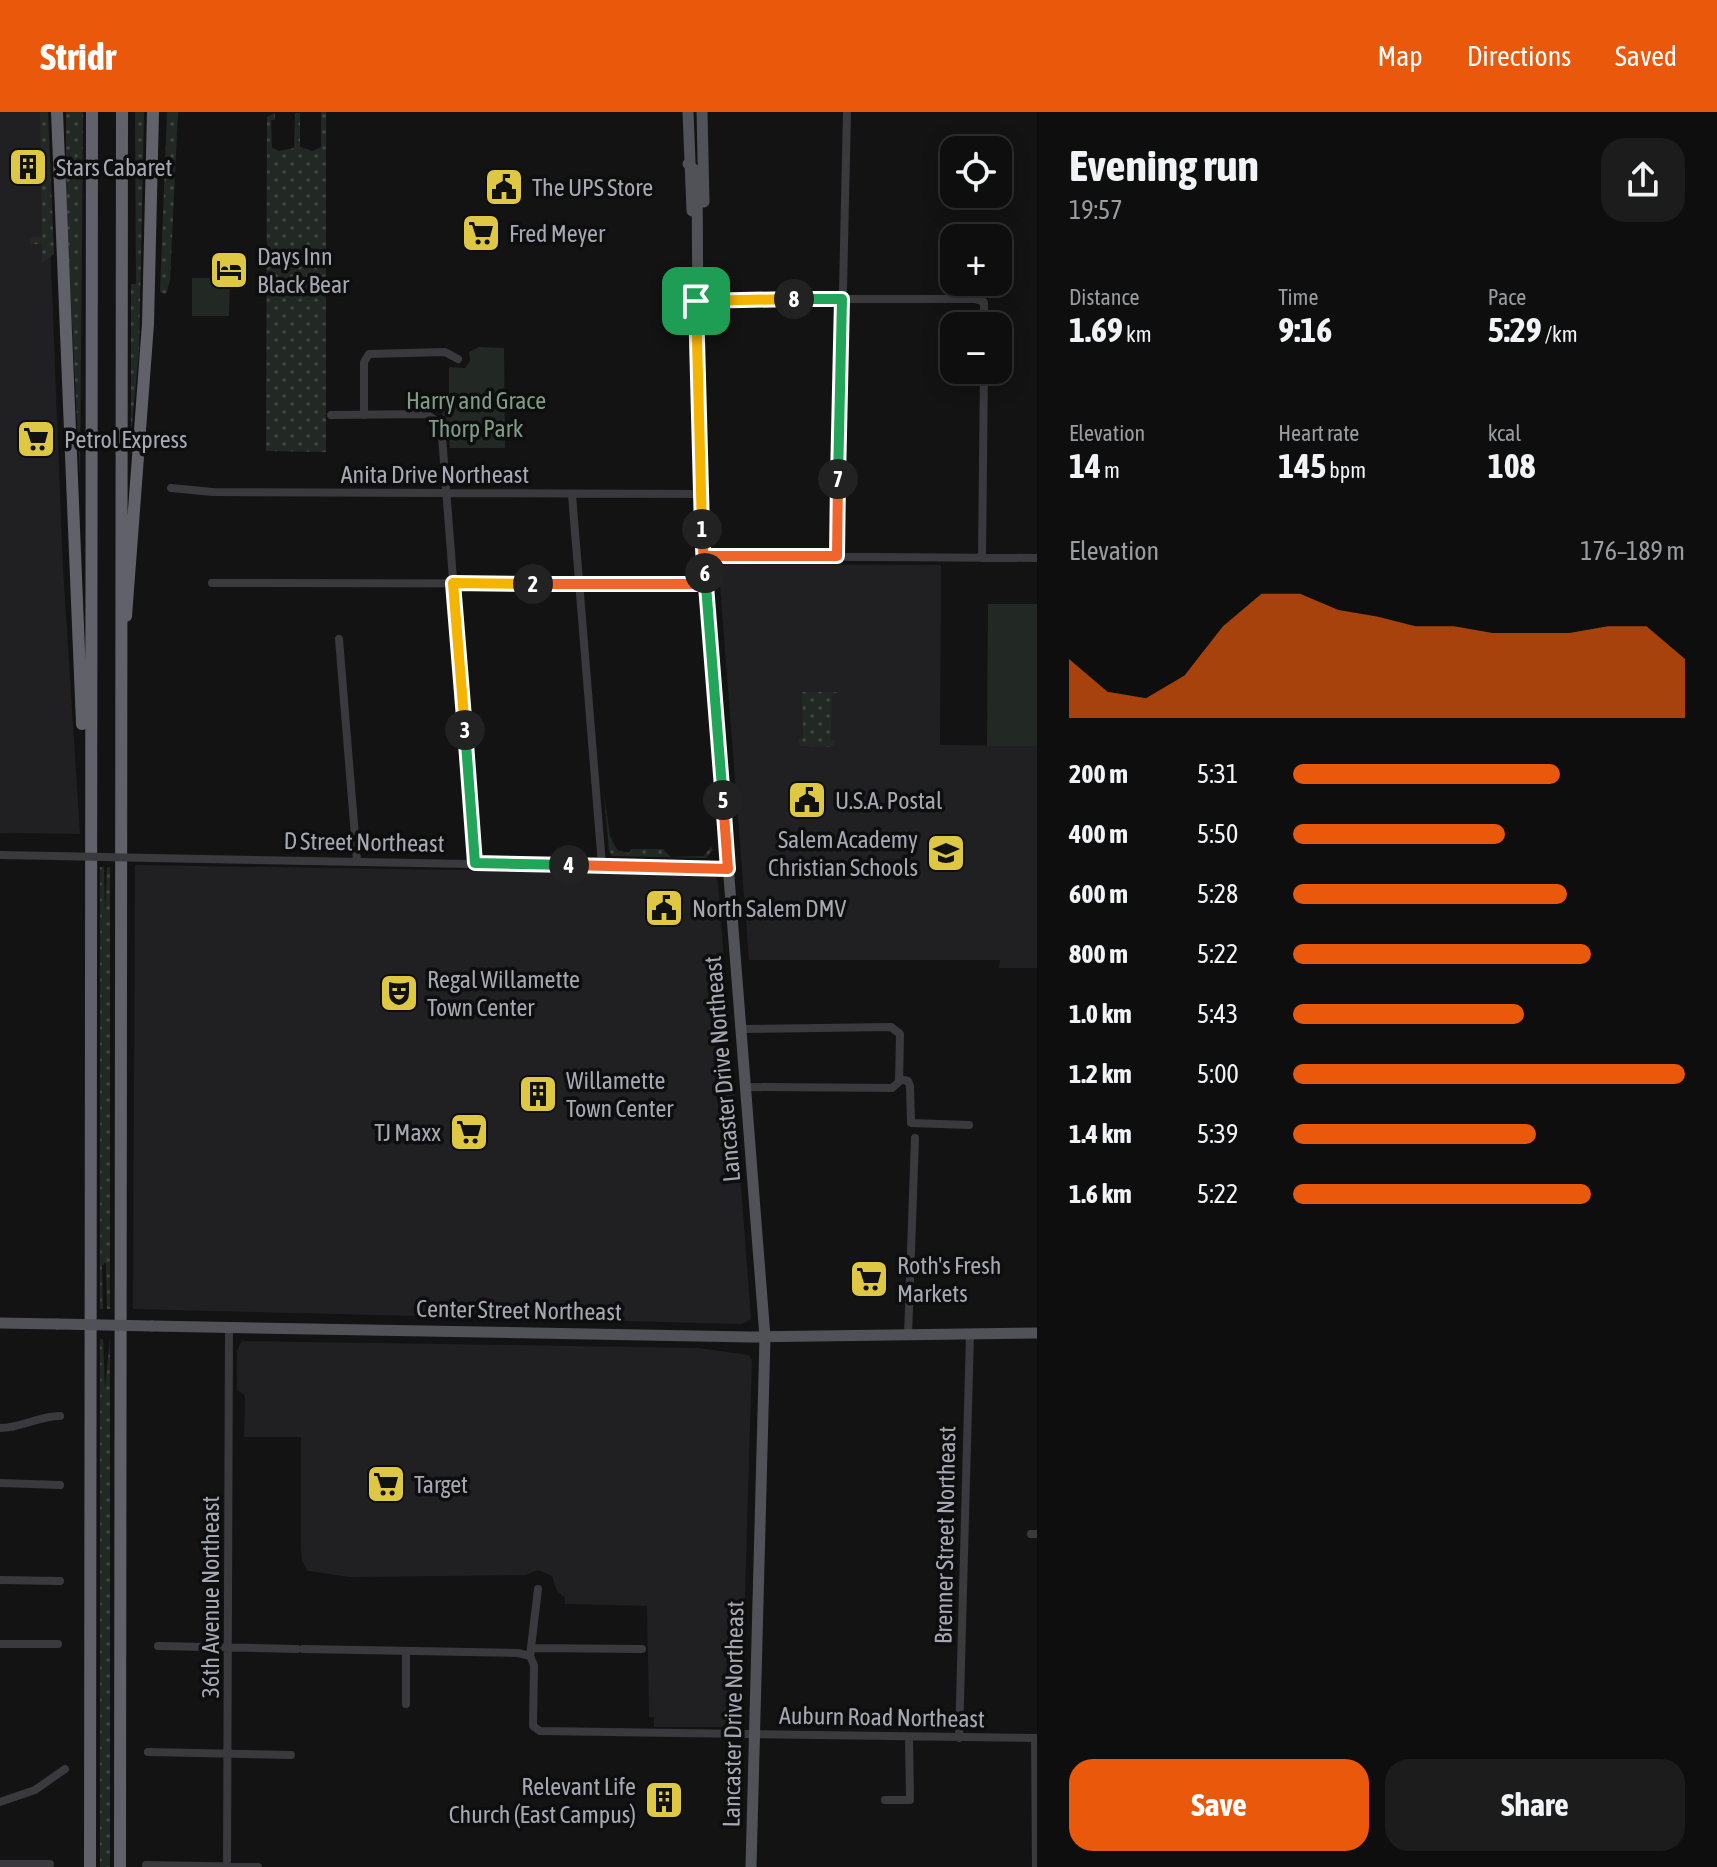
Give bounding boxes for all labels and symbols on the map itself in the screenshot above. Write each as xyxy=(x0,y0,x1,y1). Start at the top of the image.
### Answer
building icon: Stars Cabaret xyxy=(7,146,49,188)
place label: Stars Cabaret xyxy=(56,154,172,181)
public building icon: The UPS Store xyxy=(483,166,525,208)
place label: The UPS Store xyxy=(532,174,653,201)
supermarket icon: Fred Meyer xyxy=(460,212,502,254)
place label: Fred Meyer xyxy=(509,220,606,247)
place label: Days Inn Black Bear xyxy=(257,243,350,298)
hotel icon: Days Inn Black Bear xyxy=(208,249,250,291)
pin xyxy=(662,267,730,335)
pin: 8 xyxy=(774,279,814,319)
park label: Harry and Grace Thorp Park xyxy=(406,387,546,442)
supermarket icon: Petrol Express xyxy=(15,418,57,460)
place label: Petrol Express xyxy=(64,426,188,453)
pin: 7 xyxy=(818,459,858,499)
street label: Anita Drive Northeast xyxy=(341,461,529,488)
pin: 1 xyxy=(682,509,722,549)
pin: 6 xyxy=(685,553,725,593)
pin: 2 xyxy=(513,564,553,604)
pin: 3 xyxy=(445,710,485,750)
public building icon: U.S.A. Postal xyxy=(786,779,828,821)
pin: 5 xyxy=(703,780,743,820)
place label: U.S.A. Postal xyxy=(835,787,943,814)
place label: Salem Academy Christian Schools xyxy=(768,826,918,881)
street label: D Street Northeast xyxy=(283,827,445,857)
school or university icon: Salem Academy Christian Schools xyxy=(925,832,967,874)
pin: 4 xyxy=(549,845,589,885)
public building icon: North Salem DMV xyxy=(643,887,685,929)
place label: North Salem DMV xyxy=(692,895,846,922)
street label: Lancaster Drive Northeast xyxy=(699,955,745,1183)
place label: Regal Willamette Town Center xyxy=(427,966,580,1021)
theatre icon: Regal Willamette Town Center xyxy=(378,972,420,1014)
place label: Willamette Town Center xyxy=(566,1067,674,1122)
building icon: Willamette Town Center xyxy=(517,1073,559,1115)
supermarket icon: TJ Maxx xyxy=(448,1111,490,1153)
place label: TJ Maxx xyxy=(374,1119,441,1146)
place label: Roth's Fresh Markets xyxy=(897,1252,1001,1307)
supermarket icon: Roth's Fresh Markets xyxy=(848,1258,890,1300)
street label: Center Street Northeast xyxy=(416,1295,622,1325)
street label: Brenner Street Northeast xyxy=(930,1426,960,1644)
supermarket icon: Target xyxy=(365,1463,407,1505)
place label: Target xyxy=(414,1471,468,1498)
street label: 36th Avenue Northeast xyxy=(197,1496,224,1698)
street label: Lancaster Drive Northeast xyxy=(718,1600,748,1828)
street label: Auburn Road Northeast xyxy=(779,1702,985,1732)
place label: Relevant Life Church (East Campus) xyxy=(449,1773,636,1828)
building icon: Relevant Life Church (East Campus) xyxy=(643,1779,685,1821)

